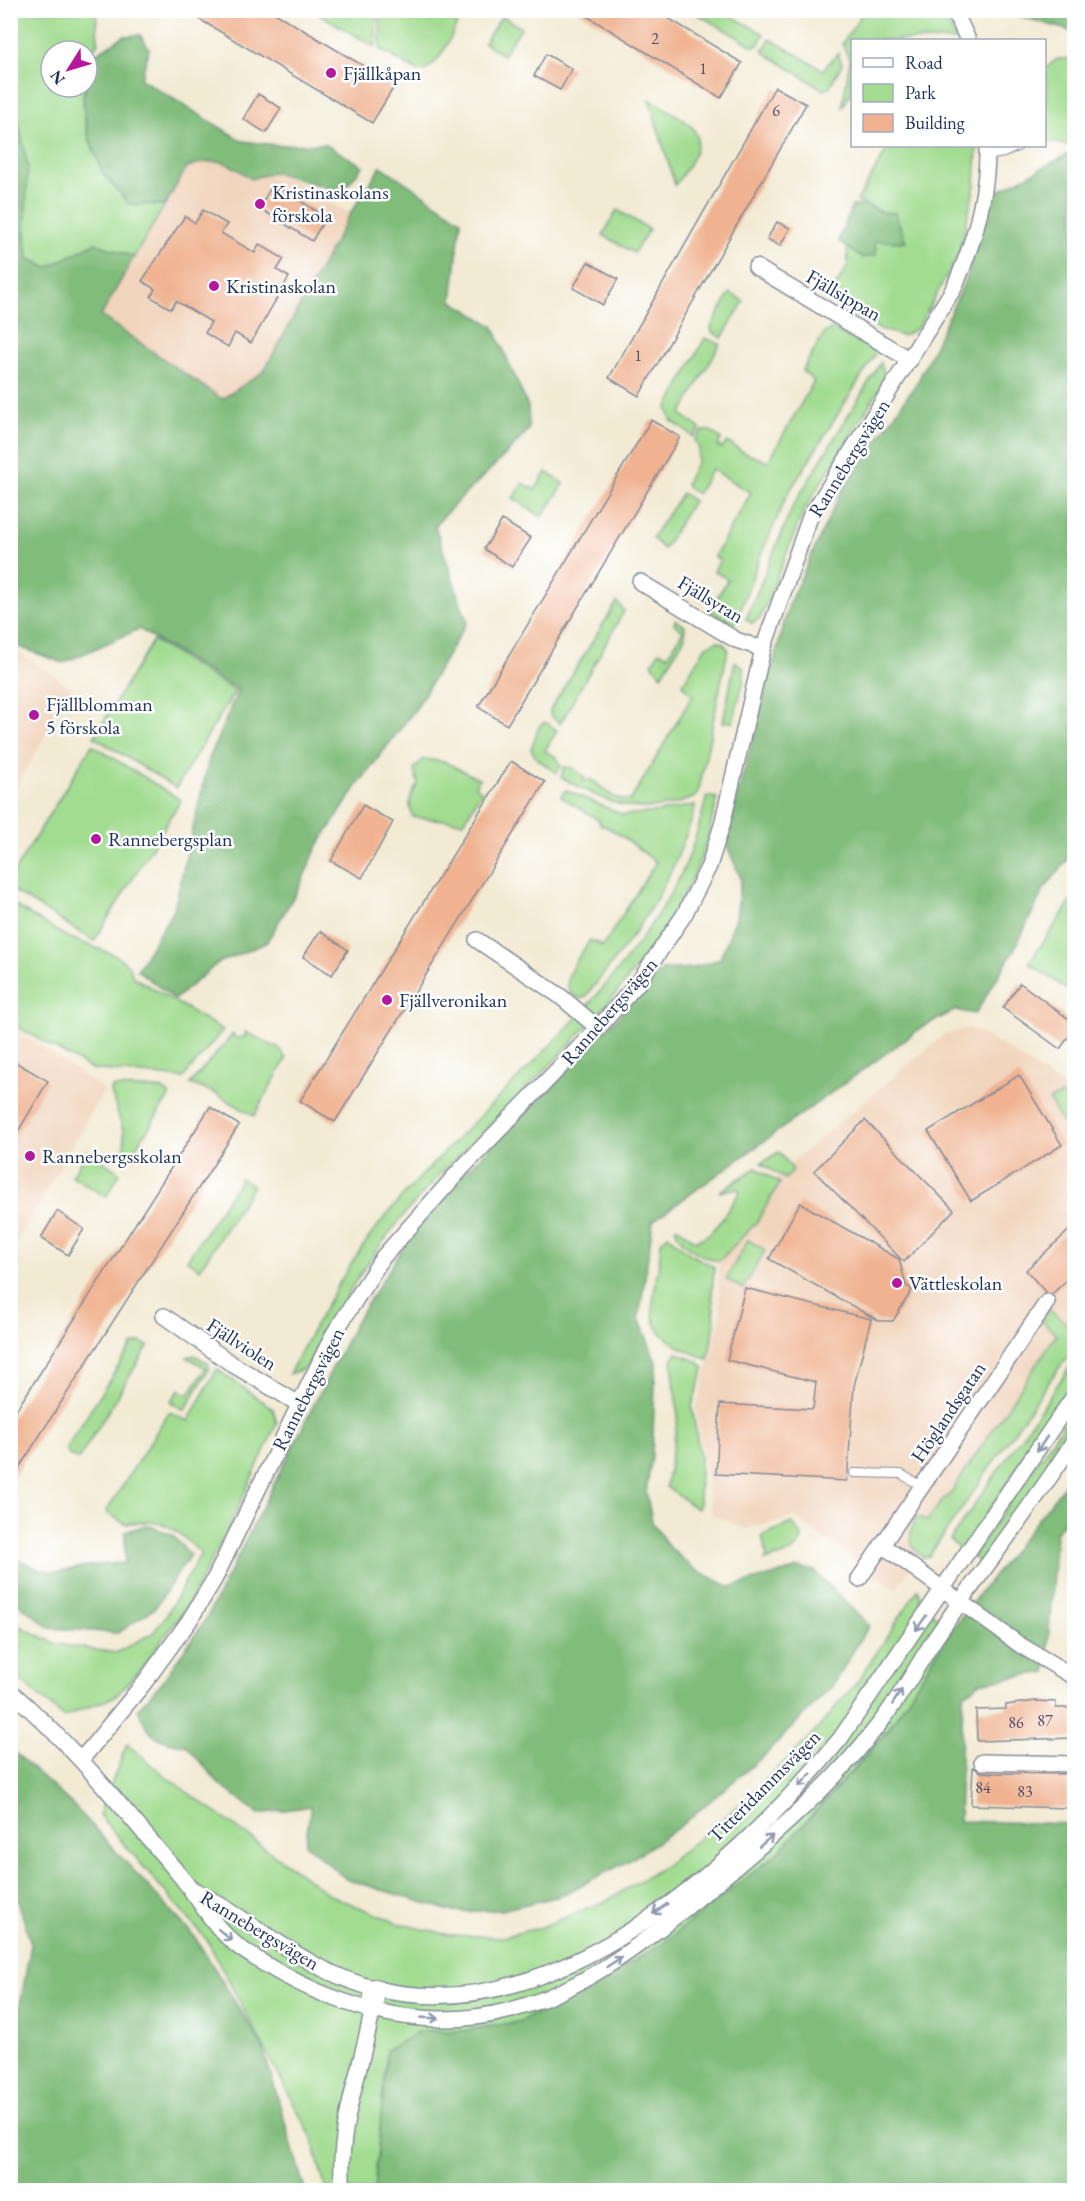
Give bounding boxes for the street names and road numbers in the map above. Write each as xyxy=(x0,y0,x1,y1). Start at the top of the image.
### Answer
street label: Fjällsippan xyxy=(802,263,887,327)
street label: Rannebergsvägen xyxy=(802,394,896,522)
street label: Fjällsyran xyxy=(673,569,749,629)
street label: Rannebergsvägen xyxy=(555,951,663,1070)
street label: Fjällviolen xyxy=(202,1312,282,1377)
street label: Rannebergsvägen xyxy=(266,1323,350,1455)
street label: Höglandsgatan xyxy=(905,1356,992,1467)
street label: Titteridammsvägen xyxy=(702,1724,826,1848)
street label: Rannebergsvägen xyxy=(196,1884,325,1976)

